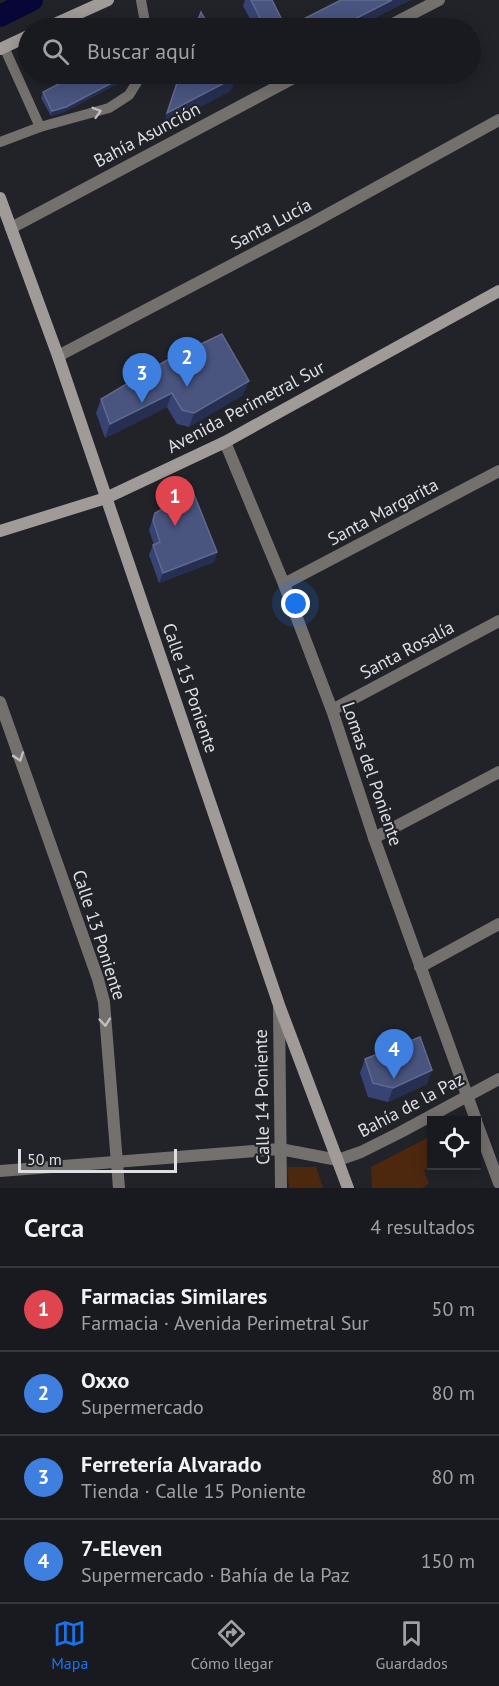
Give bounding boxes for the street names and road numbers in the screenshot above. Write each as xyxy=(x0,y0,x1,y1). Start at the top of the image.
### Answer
street label: Bahía Asunción xyxy=(90,97,204,172)
street label: Santa Lucía xyxy=(226,193,315,255)
street label: Avenida Perimetral Sur xyxy=(163,355,329,458)
street label: Santa Margarita xyxy=(323,473,442,550)
street label: Santa Rosalía xyxy=(356,615,458,684)
street label: Calle 15 Poniente xyxy=(158,620,223,756)
street label: Lomas del Poniente xyxy=(337,699,408,849)
street label: Calle 13 Poniente xyxy=(68,867,131,1003)
street label: Calle 14 Poniente xyxy=(249,1029,274,1165)
street label: Bahía de la Paz xyxy=(354,1067,468,1142)

